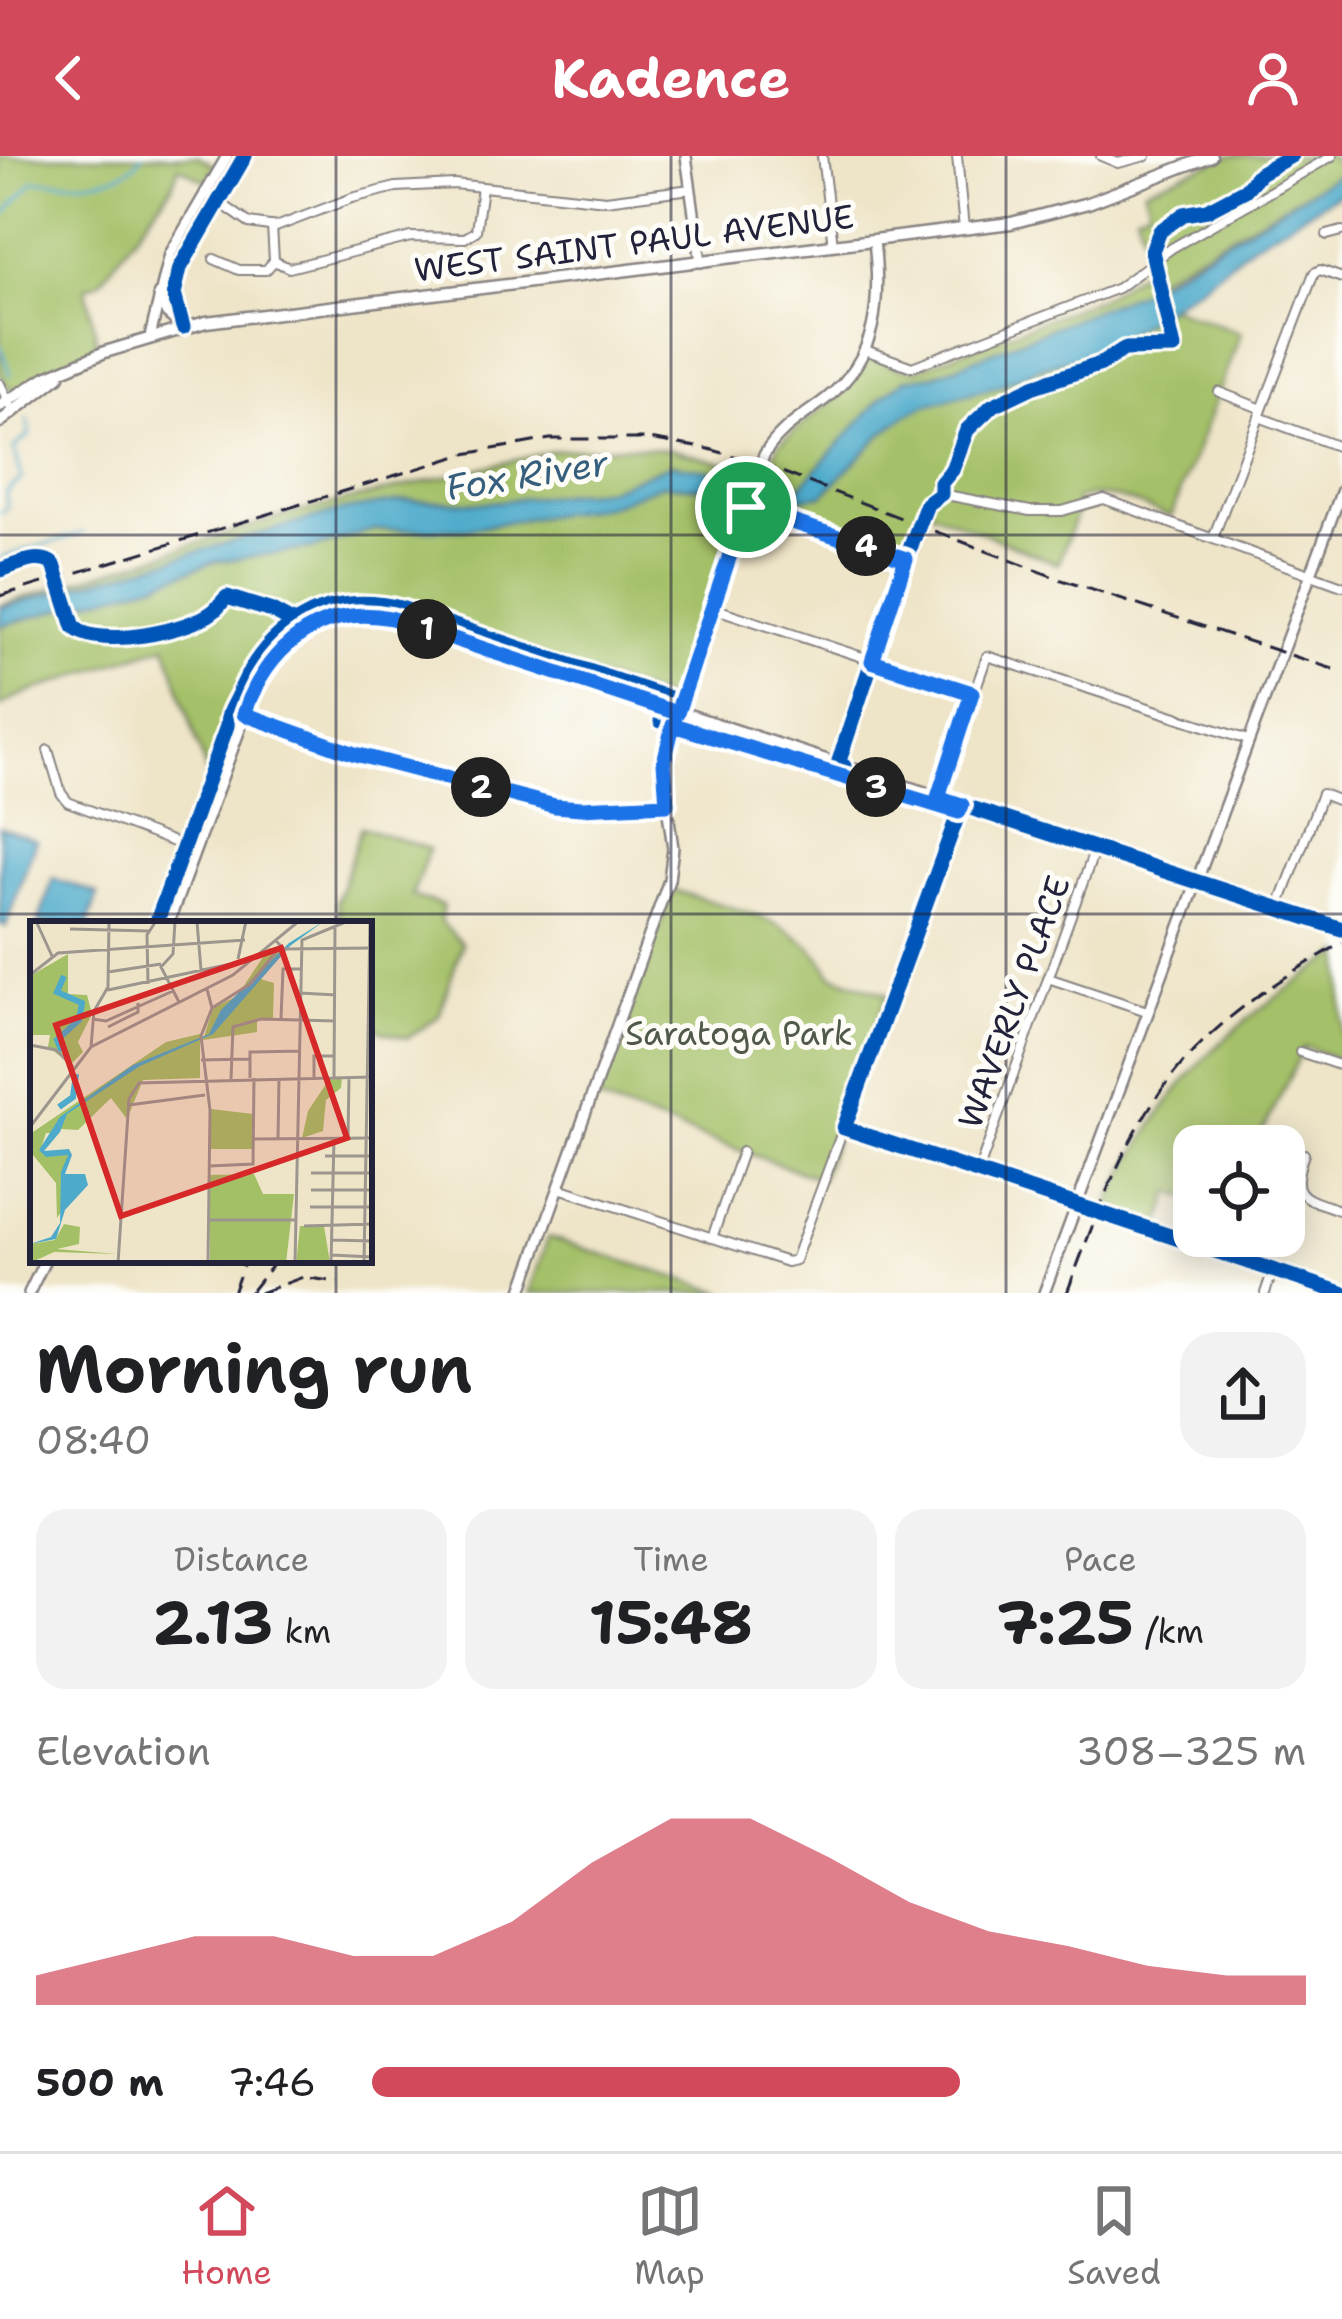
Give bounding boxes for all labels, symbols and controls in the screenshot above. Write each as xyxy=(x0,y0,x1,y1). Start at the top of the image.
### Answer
text: Kadence xyxy=(552,42,790,114)
icon: back xyxy=(36,45,102,111)
icon: person xyxy=(1240,45,1306,111)
street label: WEST SAINT PAUL AVENUE xyxy=(412,194,856,292)
water label: Fox River xyxy=(442,438,613,512)
pin xyxy=(695,456,797,558)
icon: arrive xyxy=(713,474,779,540)
pin: 4 xyxy=(836,516,896,576)
text: 4 xyxy=(854,523,878,568)
pin: 1 xyxy=(397,599,457,659)
text: 1 xyxy=(419,606,435,651)
pin: 2 xyxy=(451,757,511,817)
pin: 3 xyxy=(846,757,906,817)
text: 2 xyxy=(469,764,493,809)
text: 3 xyxy=(864,764,888,809)
street label: WAVERLY PLACE xyxy=(947,869,1081,1135)
inset map xyxy=(30,921,372,1263)
park label: Saratoga Park xyxy=(625,1011,853,1056)
map controls xyxy=(1173,1125,1305,1257)
button: locate xyxy=(1173,1125,1305,1257)
text: Morning run xyxy=(36,1325,472,1413)
button: share xyxy=(1180,1332,1306,1458)
text: 08:40 xyxy=(36,1414,151,1466)
text: Distance xyxy=(174,1537,309,1582)
text: Time xyxy=(633,1537,709,1582)
text: Pace xyxy=(1064,1537,1137,1582)
text: 2.13 xyxy=(152,1582,273,1662)
text: 15:48 xyxy=(589,1582,753,1662)
text: 7:25 xyxy=(997,1582,1134,1662)
text: km xyxy=(273,1609,331,1654)
text: /km xyxy=(1134,1609,1204,1654)
text: Elevation xyxy=(36,1725,211,1777)
text: 308–325 m xyxy=(1076,1725,1306,1777)
text: 500 m xyxy=(36,2056,164,2108)
text: 7:46 xyxy=(228,2056,316,2108)
tab: Home xyxy=(181,2178,272,2295)
tab: Map xyxy=(634,2178,705,2295)
tab: Saved xyxy=(1067,2178,1161,2295)

